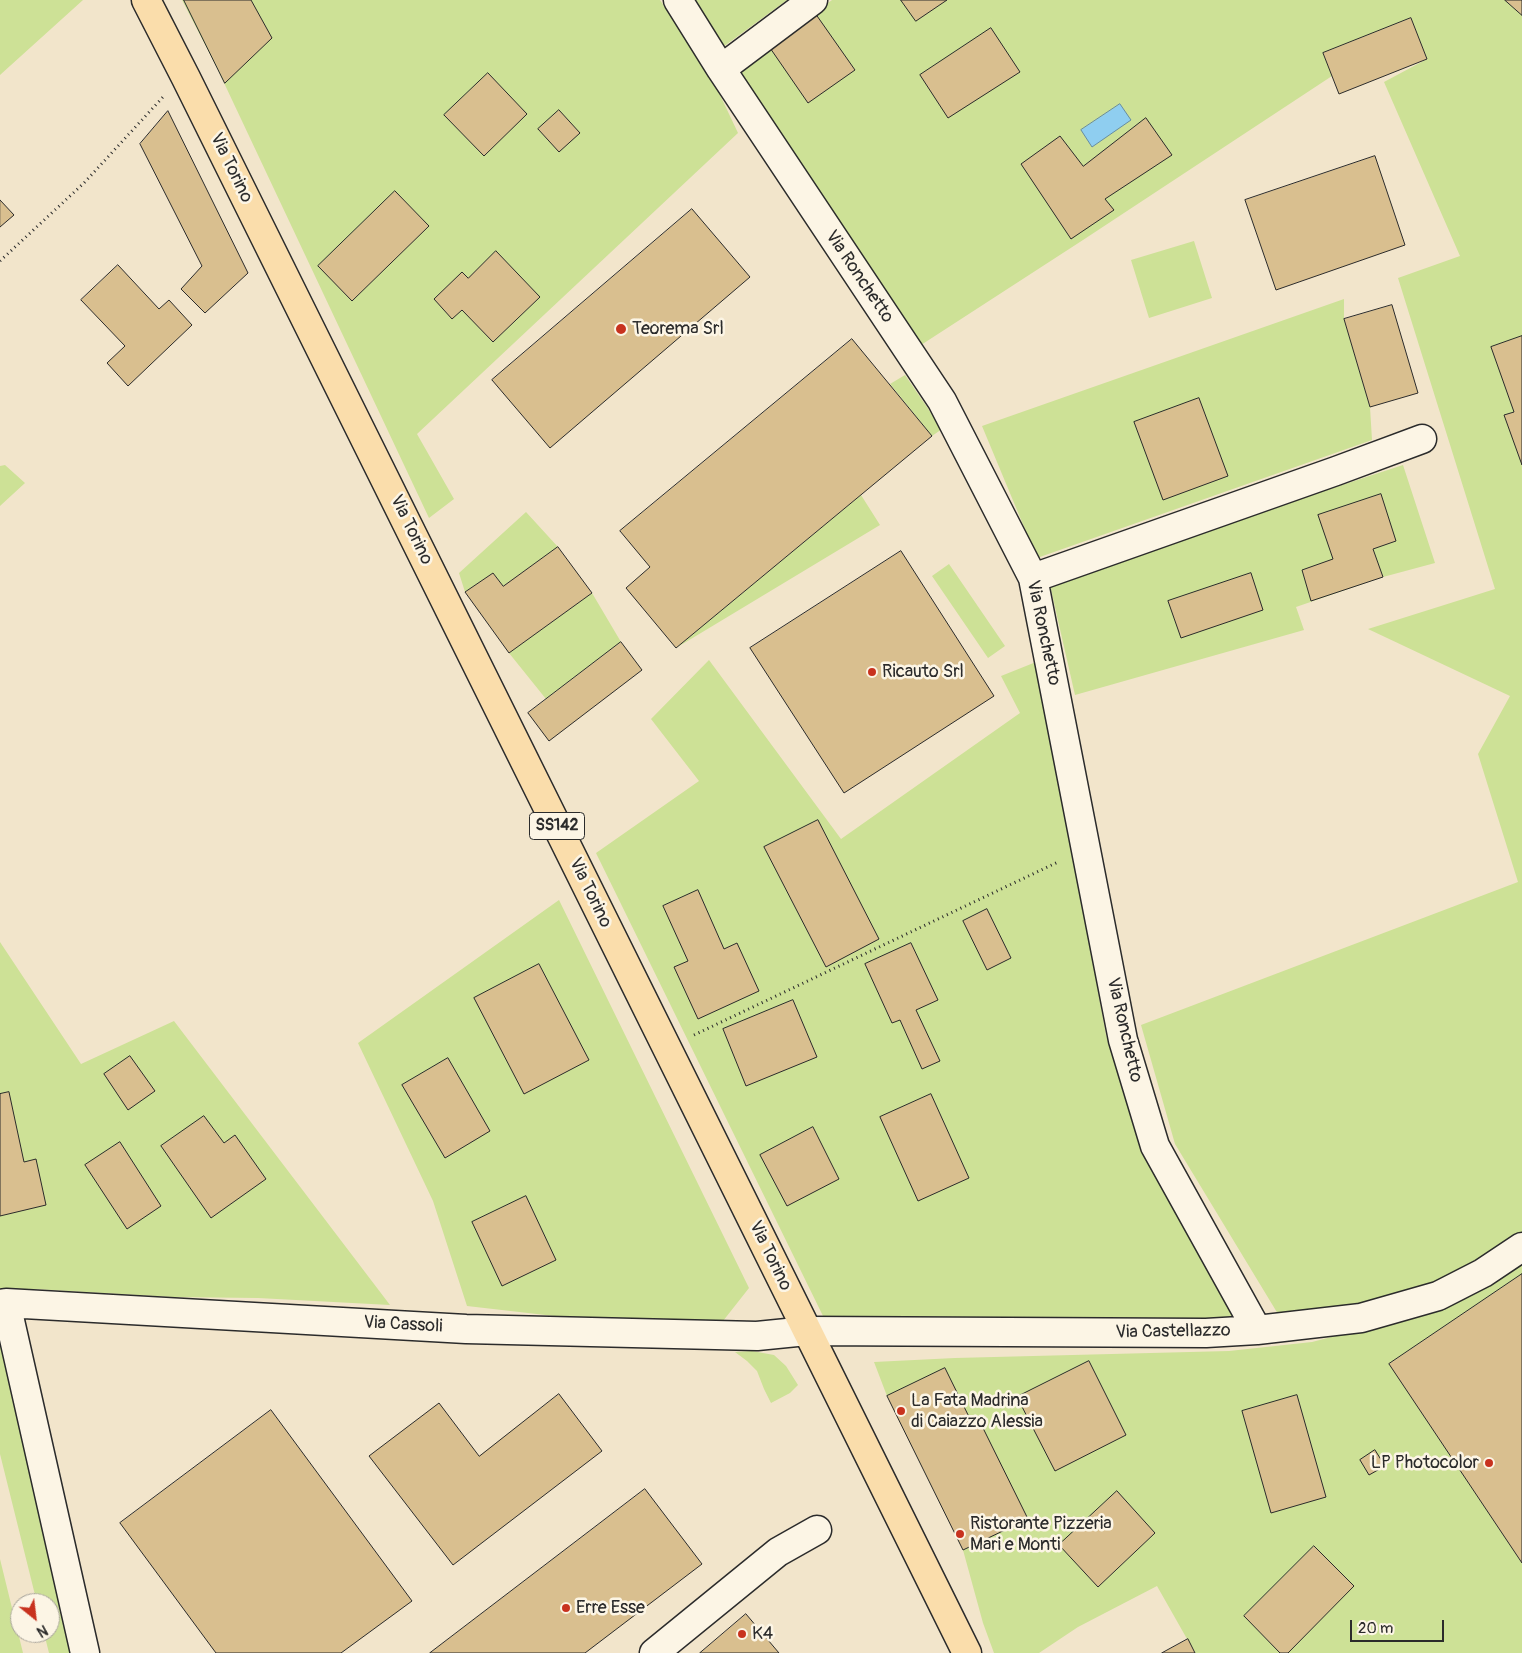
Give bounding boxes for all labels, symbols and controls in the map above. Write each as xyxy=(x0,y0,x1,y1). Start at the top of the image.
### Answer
street label: Via Torino xyxy=(205,130,257,206)
street label: Via Ronchetto xyxy=(820,227,898,327)
place label: Teorema Srl xyxy=(632,318,724,340)
marker: Teorema Srl xyxy=(614,322,628,336)
street label: Via Torino xyxy=(385,492,437,568)
street label: Via Ronchetto xyxy=(1021,578,1065,688)
place label: Ricauto Srl xyxy=(882,661,964,683)
marker: Ricauto Srl xyxy=(866,666,878,678)
road number: SS142 xyxy=(530,812,584,839)
street label: Via Torino xyxy=(564,855,616,931)
street label: Via Ronchetto xyxy=(1101,975,1147,1085)
street label: Via Torino xyxy=(744,1218,796,1294)
street label: Via Cassoli xyxy=(363,1312,443,1338)
street label: Via Castellazzo xyxy=(1115,1320,1231,1344)
place label: La Fata Madrina di Caiazzo Alessia xyxy=(911,1390,1043,1432)
marker: La Fata Madrina di Caiazzo Alessia xyxy=(895,1405,907,1417)
place label: LP Photocolor xyxy=(1371,1452,1479,1474)
marker: LP Photocolor xyxy=(1483,1457,1495,1469)
place label: Ristorante Pizzeria Mari e Monti xyxy=(970,1513,1112,1556)
marker: Ristorante Pizzeria Mari e Monti xyxy=(954,1528,966,1540)
north arrow xyxy=(10,1593,60,1643)
place label: Erre Esse xyxy=(576,1597,645,1619)
marker: Erre Esse xyxy=(560,1602,572,1614)
scale bar xyxy=(1352,1610,1446,1642)
text: 20 m xyxy=(1358,1619,1393,1638)
text: N xyxy=(34,1621,50,1640)
place label: K4 xyxy=(752,1623,773,1645)
marker: K4 xyxy=(736,1628,748,1640)

